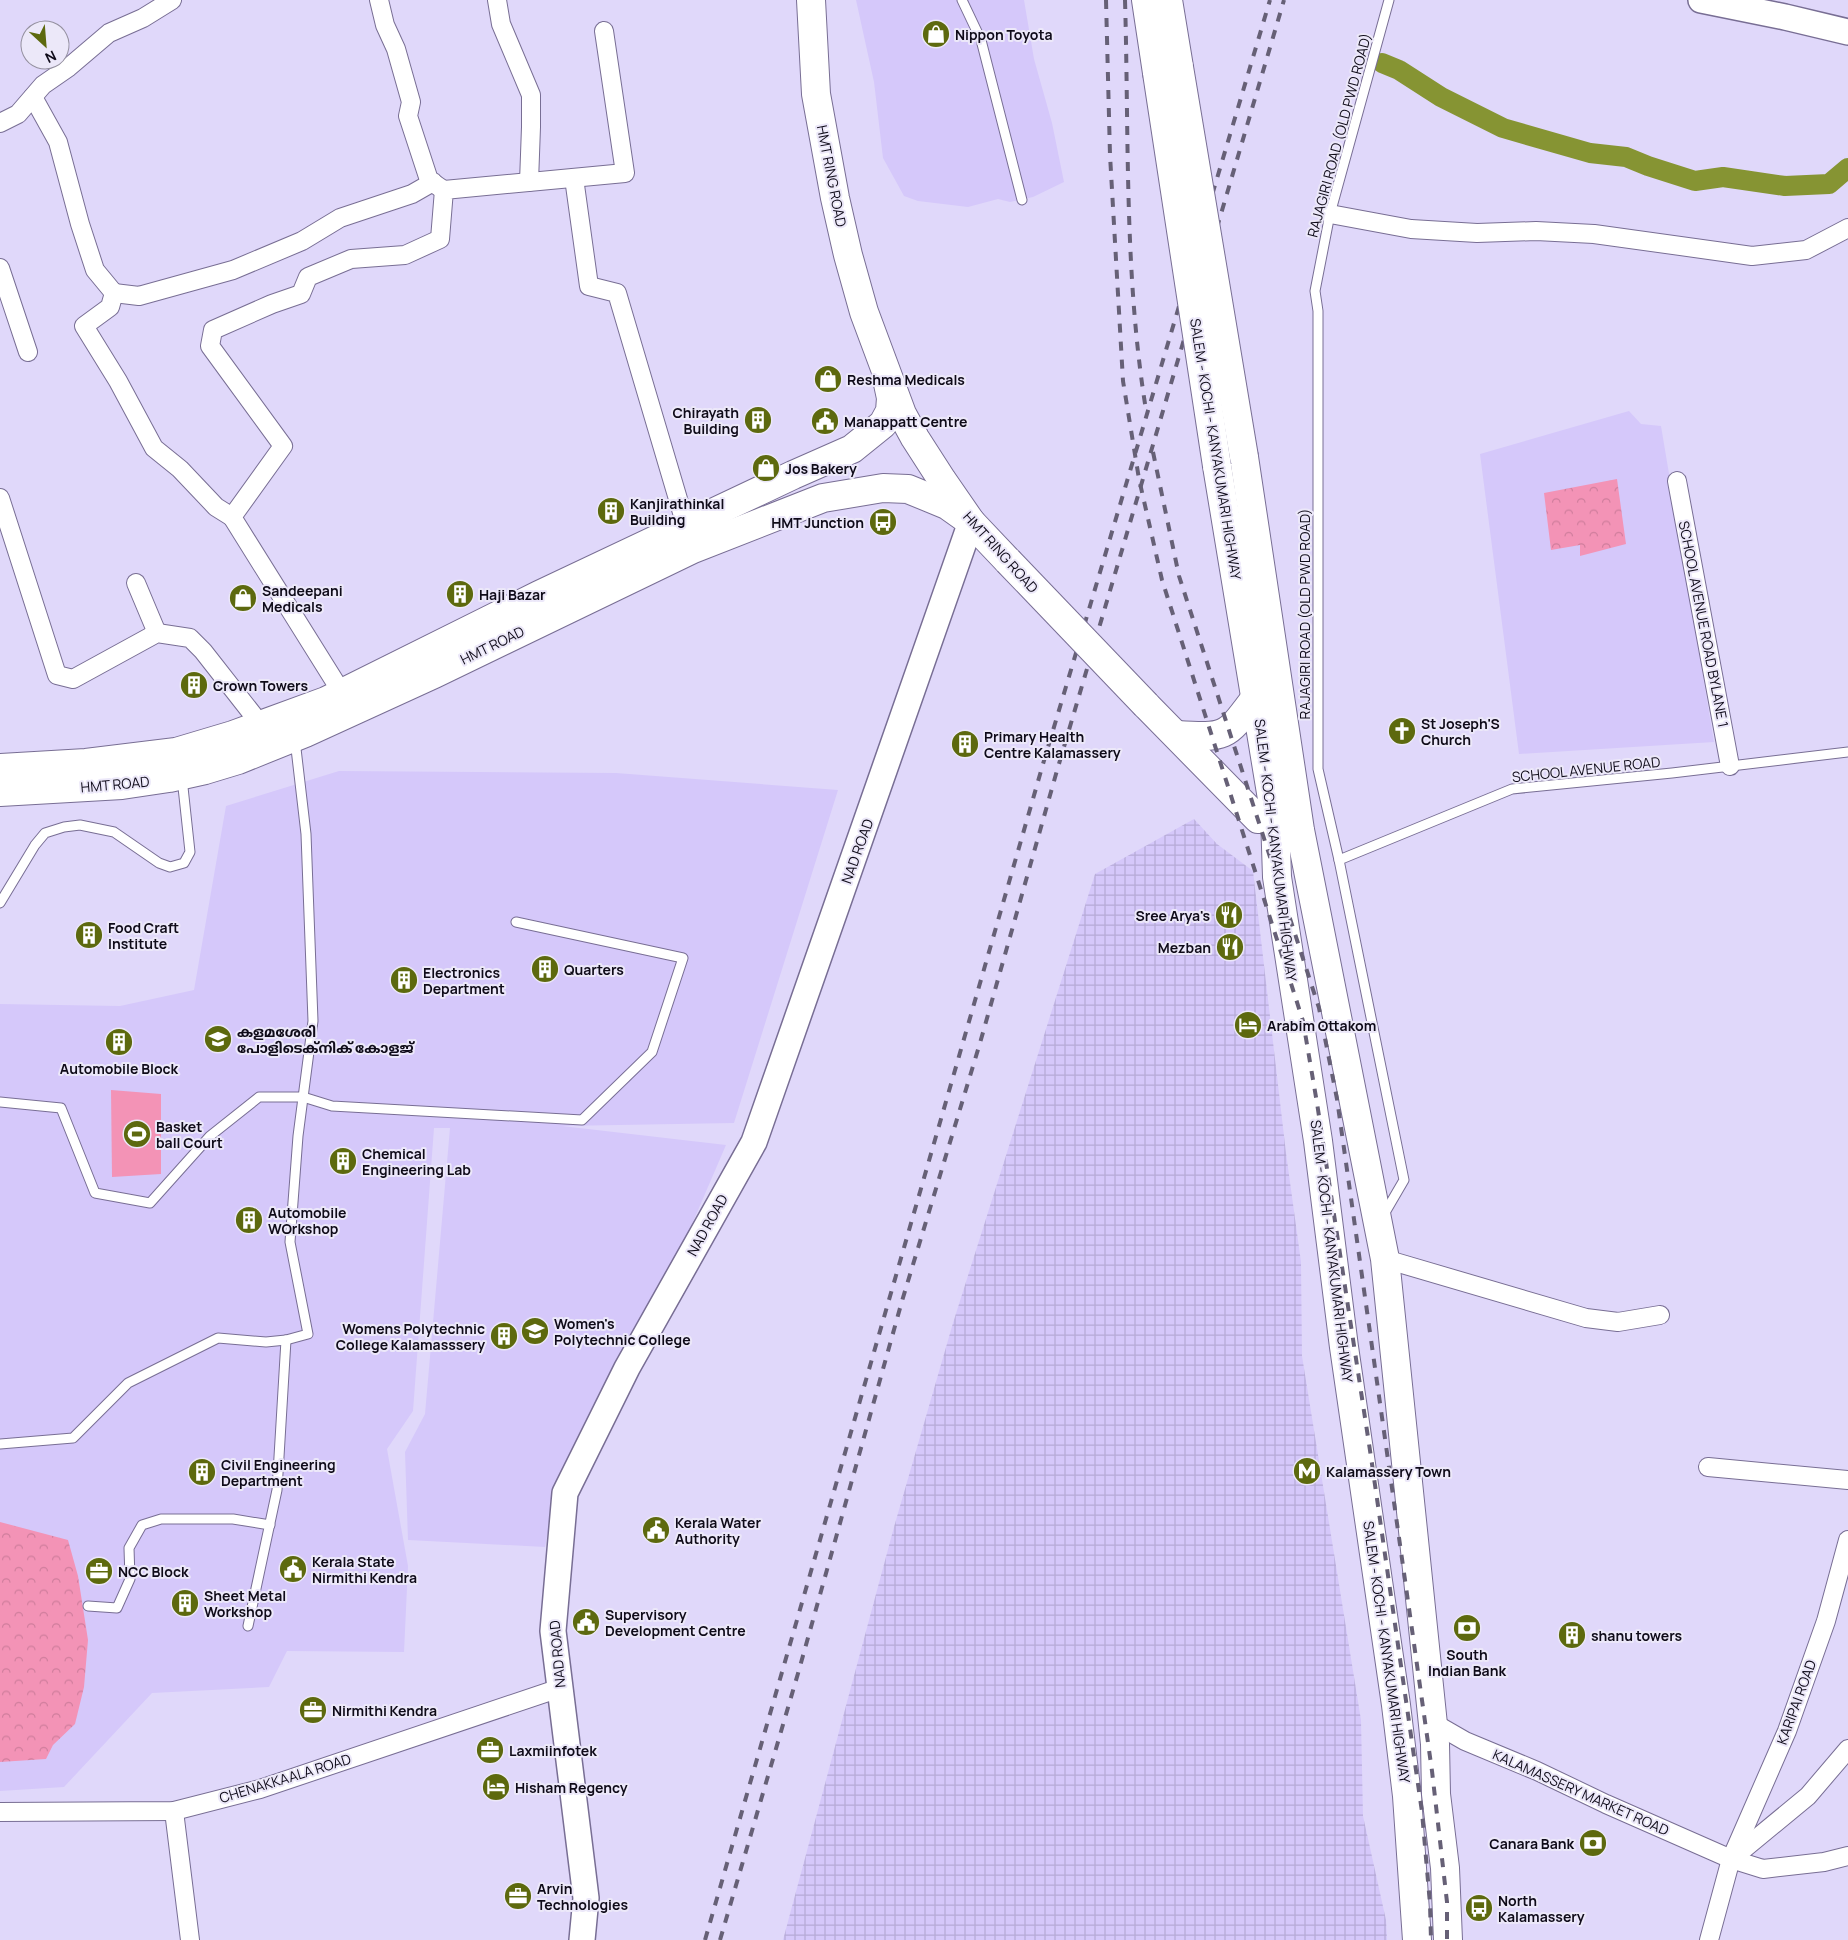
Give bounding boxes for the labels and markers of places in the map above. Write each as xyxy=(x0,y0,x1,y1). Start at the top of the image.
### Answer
shop icon: Nippon Toyota xyxy=(921,19,951,49)
place label: Nippon Toyota xyxy=(955,25,1053,44)
shop icon: Reshma Medicals xyxy=(813,364,843,394)
place label: Reshma Medicals xyxy=(847,370,965,389)
place label: Chirayath Building xyxy=(672,403,739,438)
building icon: Chirayath Building xyxy=(743,405,773,435)
public building icon: Manappatt Centre xyxy=(810,406,840,436)
place label: Manappatt Centre xyxy=(844,412,968,431)
shop icon: Jos Bakery xyxy=(751,453,781,483)
place label: Jos Bakery xyxy=(785,459,857,478)
place label: Kanjirathinkal Building xyxy=(630,494,724,529)
building icon: Kanjirathinkal Building xyxy=(596,496,626,526)
bus stop icon: HMT Junction xyxy=(868,507,898,537)
place label: HMT Junction xyxy=(771,513,864,532)
building icon: Haji Bazar xyxy=(445,579,475,609)
place label: Sandeepani Medicals xyxy=(262,581,343,616)
shop icon: Sandeepani Medicals xyxy=(228,583,258,613)
place label: Haji Bazar xyxy=(479,585,546,604)
building icon: Crown Towers xyxy=(179,670,209,700)
place label: Crown Towers xyxy=(213,676,308,695)
place label: St Joseph'S Church xyxy=(1421,714,1500,749)
church icon: St Joseph'S Church xyxy=(1387,716,1417,746)
place label: Primary Health Centre Kalamassery xyxy=(984,727,1121,762)
building icon: Primary Health Centre Kalamassery xyxy=(950,729,980,759)
restaurant icon: Sree Arya's xyxy=(1214,900,1244,930)
place label: Sree Arya's xyxy=(1136,906,1210,925)
place label: Food Craft Institute xyxy=(108,918,179,953)
building icon: Food Craft Institute xyxy=(74,920,104,950)
restaurant icon: Mezban xyxy=(1215,932,1245,962)
place label: Mezban xyxy=(1158,938,1211,957)
building icon: Quarters xyxy=(530,954,560,984)
place label: Quarters xyxy=(564,960,624,979)
place label: Electronics Department xyxy=(423,963,505,998)
building icon: Electronics Department xyxy=(389,965,419,995)
hotel icon: Arabim Ottakom xyxy=(1233,1010,1263,1040)
place label: Arabim Ottakom xyxy=(1267,1016,1376,1035)
place label: കളമശേരി പോളിടെക്നിക് കോളജ് xyxy=(237,1022,415,1057)
school or university icon: കളമശേരി പോളിടെക്നിക് കോളജ് xyxy=(203,1024,233,1054)
building icon: Automobile Block xyxy=(104,1027,134,1057)
place label: Automobile Block xyxy=(60,1059,179,1078)
place label: Basket ball Court xyxy=(156,1117,223,1152)
sports icon: Basket ball Court xyxy=(122,1119,152,1149)
place label: Chemical Engineering Lab xyxy=(362,1144,471,1179)
building icon: Chemical Engineering Lab xyxy=(328,1146,358,1176)
place label: Automobile WOrkshop xyxy=(268,1203,347,1238)
building icon: Automobile WOrkshop xyxy=(234,1205,264,1235)
place label: Women's Polytechnic College xyxy=(554,1314,691,1349)
school or university icon: Women's Polytechnic College xyxy=(520,1316,550,1346)
place label: Womens Polytechnic College Kalamasssery xyxy=(336,1319,485,1354)
building icon: Womens Polytechnic College Kalamasssery xyxy=(489,1321,519,1351)
place label: Civil Engineering Department xyxy=(221,1455,336,1490)
metro station icon: Kalamassery Town xyxy=(1292,1456,1322,1486)
building icon: Civil Engineering Department xyxy=(187,1457,217,1487)
place label: Kalamassery Town xyxy=(1326,1462,1451,1481)
place label: Kerala Water Authority xyxy=(675,1513,761,1548)
public building icon: Kerala Water Authority xyxy=(641,1515,671,1545)
place label: Kerala State Nirmithi Kendra xyxy=(312,1552,417,1587)
public building icon: Kerala State Nirmithi Kendra xyxy=(278,1554,308,1584)
office icon: NCC Block xyxy=(84,1556,114,1586)
place label: NCC Block xyxy=(118,1562,189,1581)
place label: Sheet Metal Workshop xyxy=(204,1586,286,1621)
building icon: Sheet Metal Workshop xyxy=(170,1588,200,1618)
place label: Supervisory Development Centre xyxy=(605,1605,746,1640)
public building icon: Supervisory Development Centre xyxy=(571,1607,601,1637)
bank icon: South Indian Bank xyxy=(1452,1613,1482,1643)
building icon: shanu towers xyxy=(1557,1620,1587,1650)
place label: shanu towers xyxy=(1591,1626,1682,1645)
place label: South Indian Bank xyxy=(1428,1645,1506,1680)
office icon: Nirmithi Kendra xyxy=(298,1695,328,1725)
place label: Nirmithi Kendra xyxy=(332,1701,437,1720)
office icon: Laxmiinfotek xyxy=(475,1735,505,1765)
place label: Laxmiinfotek xyxy=(509,1741,597,1760)
hotel icon: Hisham Regency xyxy=(481,1772,511,1802)
place label: Hisham Regency xyxy=(515,1778,628,1797)
bank icon: Canara Bank xyxy=(1578,1828,1608,1858)
place label: Canara Bank xyxy=(1489,1834,1574,1853)
place label: Arvin Technologies xyxy=(537,1879,628,1914)
office icon: Arvin Technologies xyxy=(503,1881,533,1911)
place label: North Kalamassery xyxy=(1498,1891,1585,1926)
bus stop icon: North Kalamassery xyxy=(1464,1893,1494,1923)

